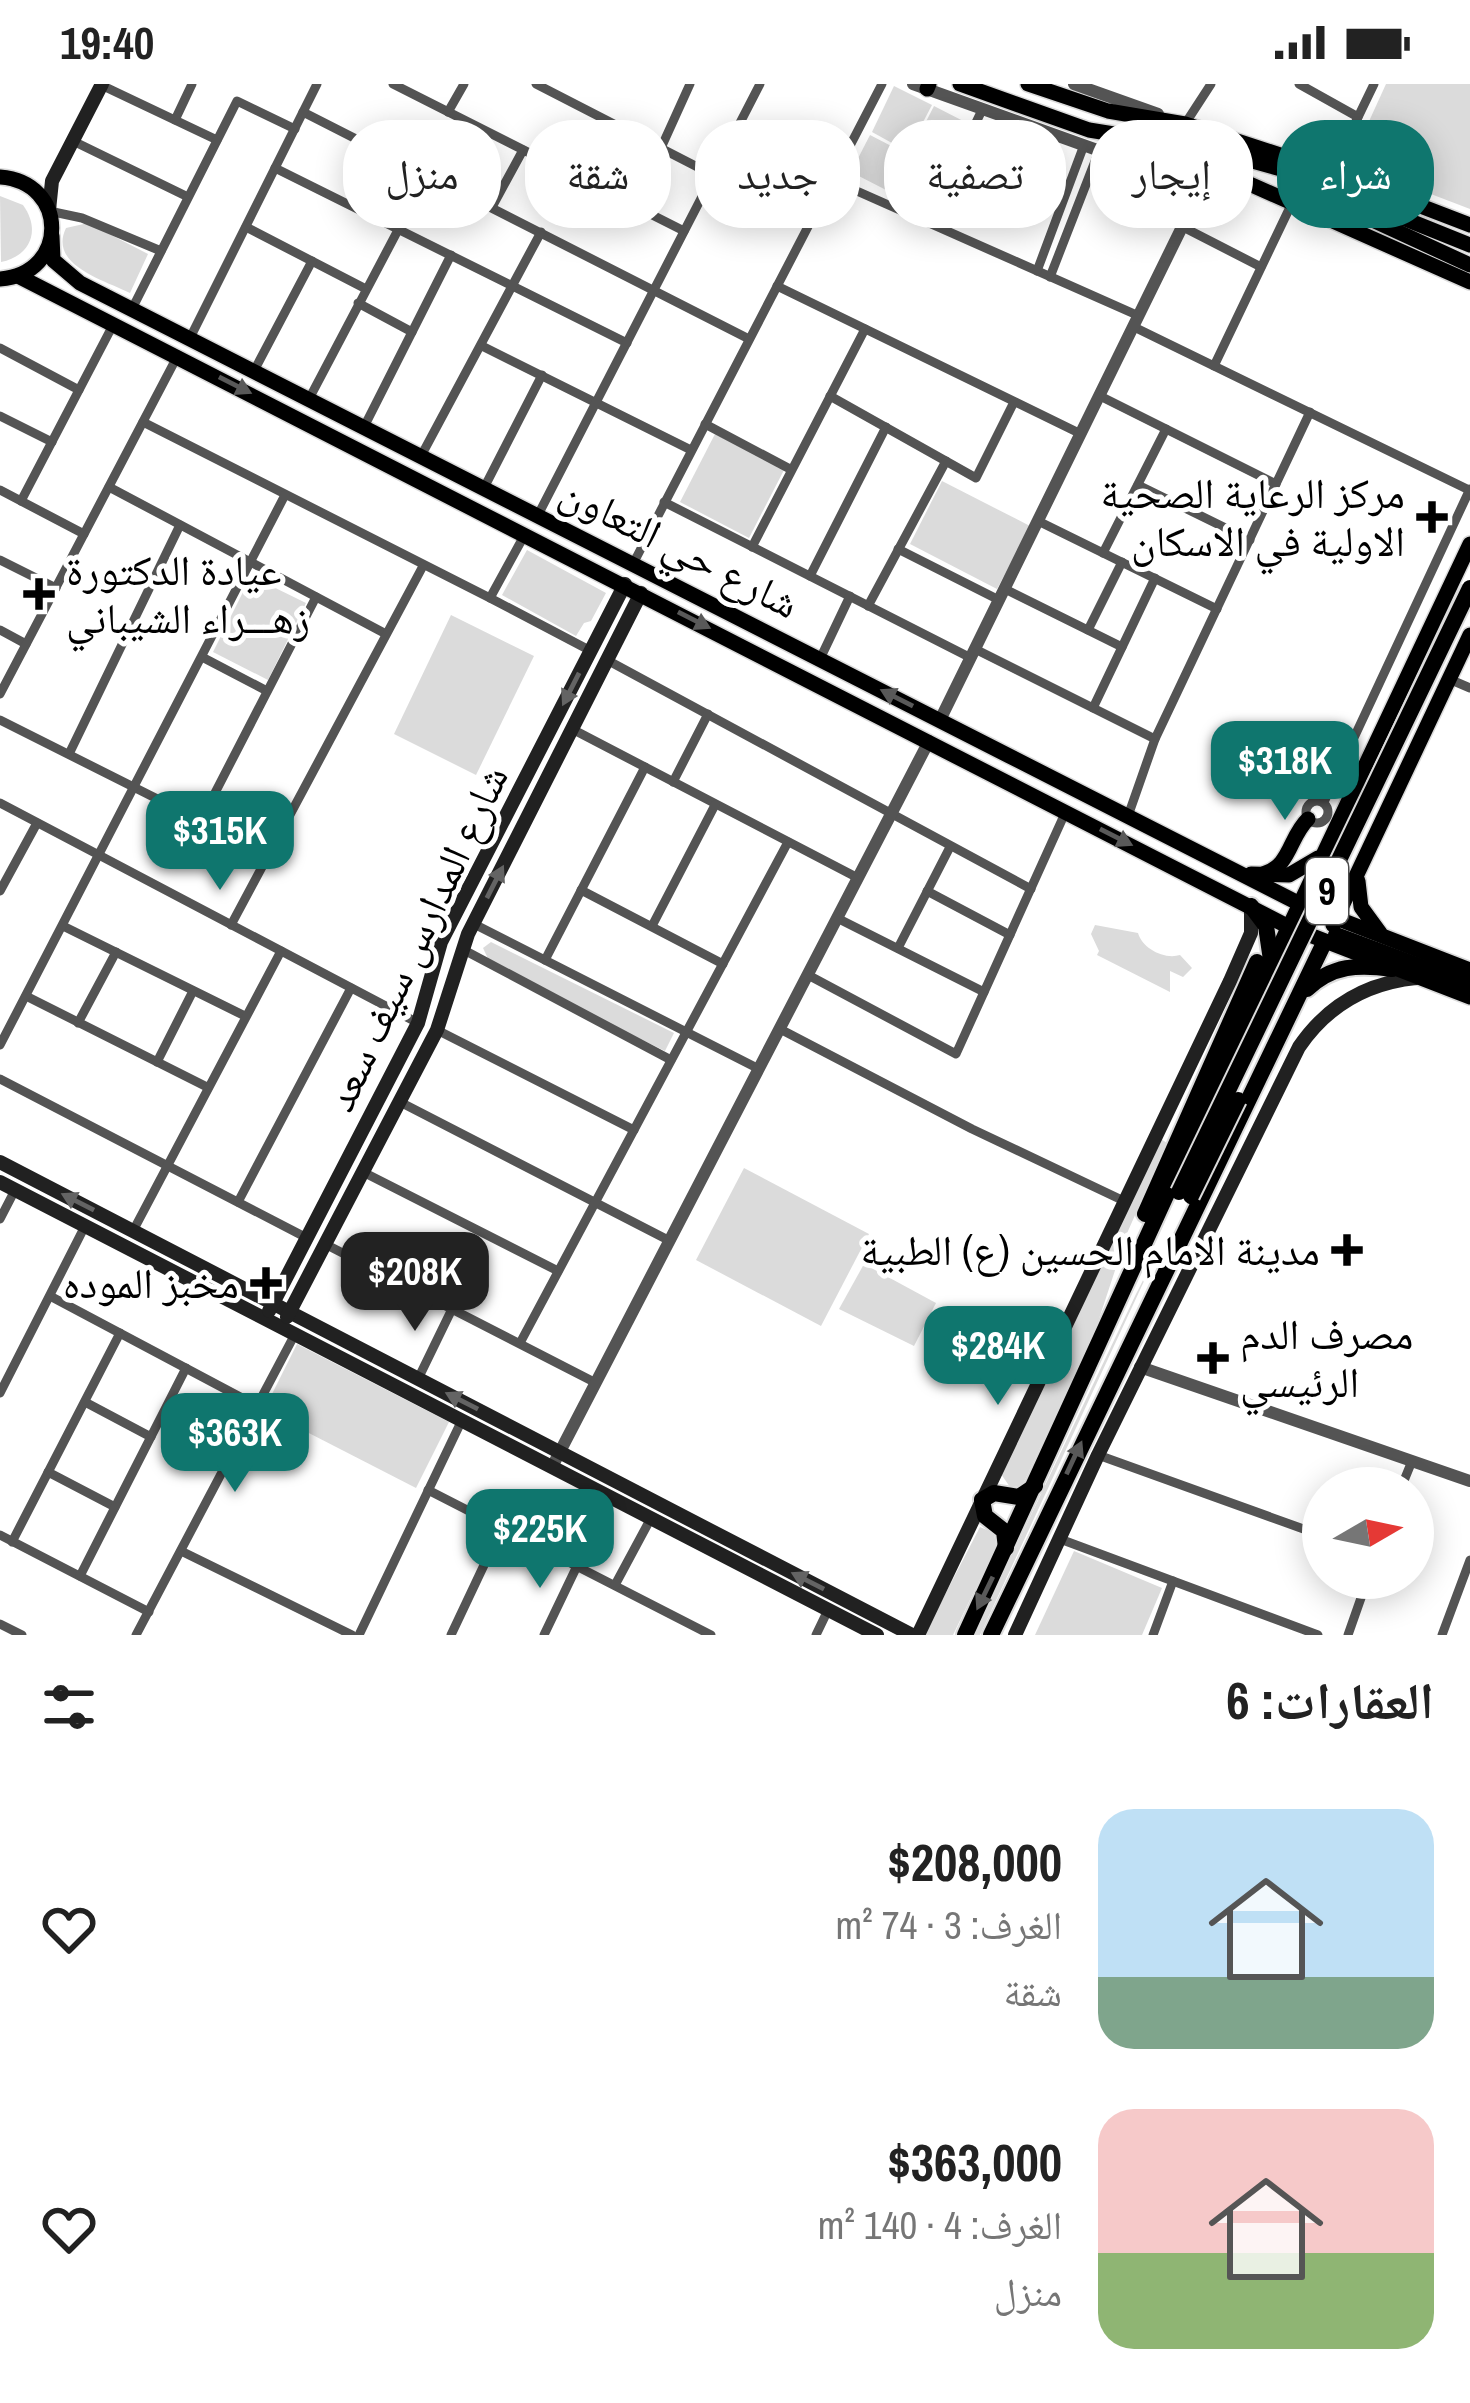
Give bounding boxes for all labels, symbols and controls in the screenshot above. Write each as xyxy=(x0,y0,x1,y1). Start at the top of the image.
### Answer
text: 19:40 xyxy=(60,12,154,73)
chip: منزل xyxy=(343,120,501,228)
chip: شقة xyxy=(525,120,671,228)
chip: جديد xyxy=(695,120,860,228)
chip: تصفية xyxy=(884,120,1066,228)
chip: إيجار xyxy=(1090,120,1253,228)
chip: شراء xyxy=(1277,120,1434,228)
one-way arrow xyxy=(218,374,253,394)
street label: شارع حي التعاون xyxy=(548,463,809,636)
place label: مركز الرعاية الصحية الاولية في الاسكان xyxy=(1101,465,1405,575)
marker: مركز الرعاية الصحية الاولية في الاسكان xyxy=(1416,501,1448,533)
place label: عيادة الدكتورة زهـــراء الشيباني xyxy=(66,542,310,652)
marker: عيادة الدكتورة زهـــراء الشيباني xyxy=(23,578,55,610)
one-way arrow xyxy=(677,610,712,630)
one-way arrow xyxy=(562,671,582,706)
one-way arrow xyxy=(879,688,914,709)
pin: $318K xyxy=(1201,721,1369,823)
text: $318K xyxy=(1238,734,1332,786)
street label: شارع المدارس سيف سعد xyxy=(311,756,521,1120)
pin: $315K xyxy=(136,791,304,893)
text: $315K xyxy=(173,804,267,856)
one-way arrow xyxy=(1099,826,1133,846)
road number: 9 xyxy=(1306,858,1348,924)
one-way arrow xyxy=(484,865,504,899)
one-way arrow xyxy=(61,1193,96,1213)
place label: مدينة الامام الحسين (ع) الطبية xyxy=(861,1222,1320,1279)
pin: $208K xyxy=(331,1232,499,1334)
marker: مدينة الامام الحسين (ع) الطبية xyxy=(1331,1234,1363,1266)
text: $208K xyxy=(368,1245,462,1297)
place label: مخبز الموده xyxy=(63,1255,239,1311)
marker: مخبز الموده xyxy=(250,1267,282,1299)
pin: $284K xyxy=(914,1306,1082,1408)
place label: مصرف الدم الرئيسي xyxy=(1240,1306,1413,1416)
text: $284K xyxy=(951,1319,1045,1371)
marker: مصرف الدم الرئيسي xyxy=(1197,1342,1229,1374)
one-way arrow xyxy=(444,1392,479,1412)
pin: $363K xyxy=(151,1393,319,1495)
text: $363K xyxy=(188,1406,282,1458)
one-way arrow xyxy=(1064,1440,1084,1475)
north arrow xyxy=(1302,1467,1434,1599)
map controls xyxy=(1302,1467,1434,1599)
pin: $225K xyxy=(456,1489,624,1591)
text: $225K xyxy=(493,1502,587,1554)
one-way arrow xyxy=(790,1571,825,1592)
one-way arrow xyxy=(975,1576,995,1611)
text: العقارات: 6 xyxy=(1226,1666,1434,1735)
icon: filters xyxy=(36,1674,102,1740)
text: $208,000 xyxy=(888,1828,1062,1897)
icon: home xyxy=(1194,1857,1338,2001)
icon: heart xyxy=(36,1896,102,1962)
text: الغرف: 3 · 74 m² xyxy=(835,1899,1062,1951)
text: شقة xyxy=(1004,1966,1062,2018)
text: $363,000 xyxy=(888,2128,1062,2197)
icon: home xyxy=(1194,2157,1338,2301)
icon: heart xyxy=(36,2196,102,2262)
text: الغرف: 4 · 140 m² xyxy=(818,2199,1062,2251)
text: منزل xyxy=(994,2266,1062,2318)

